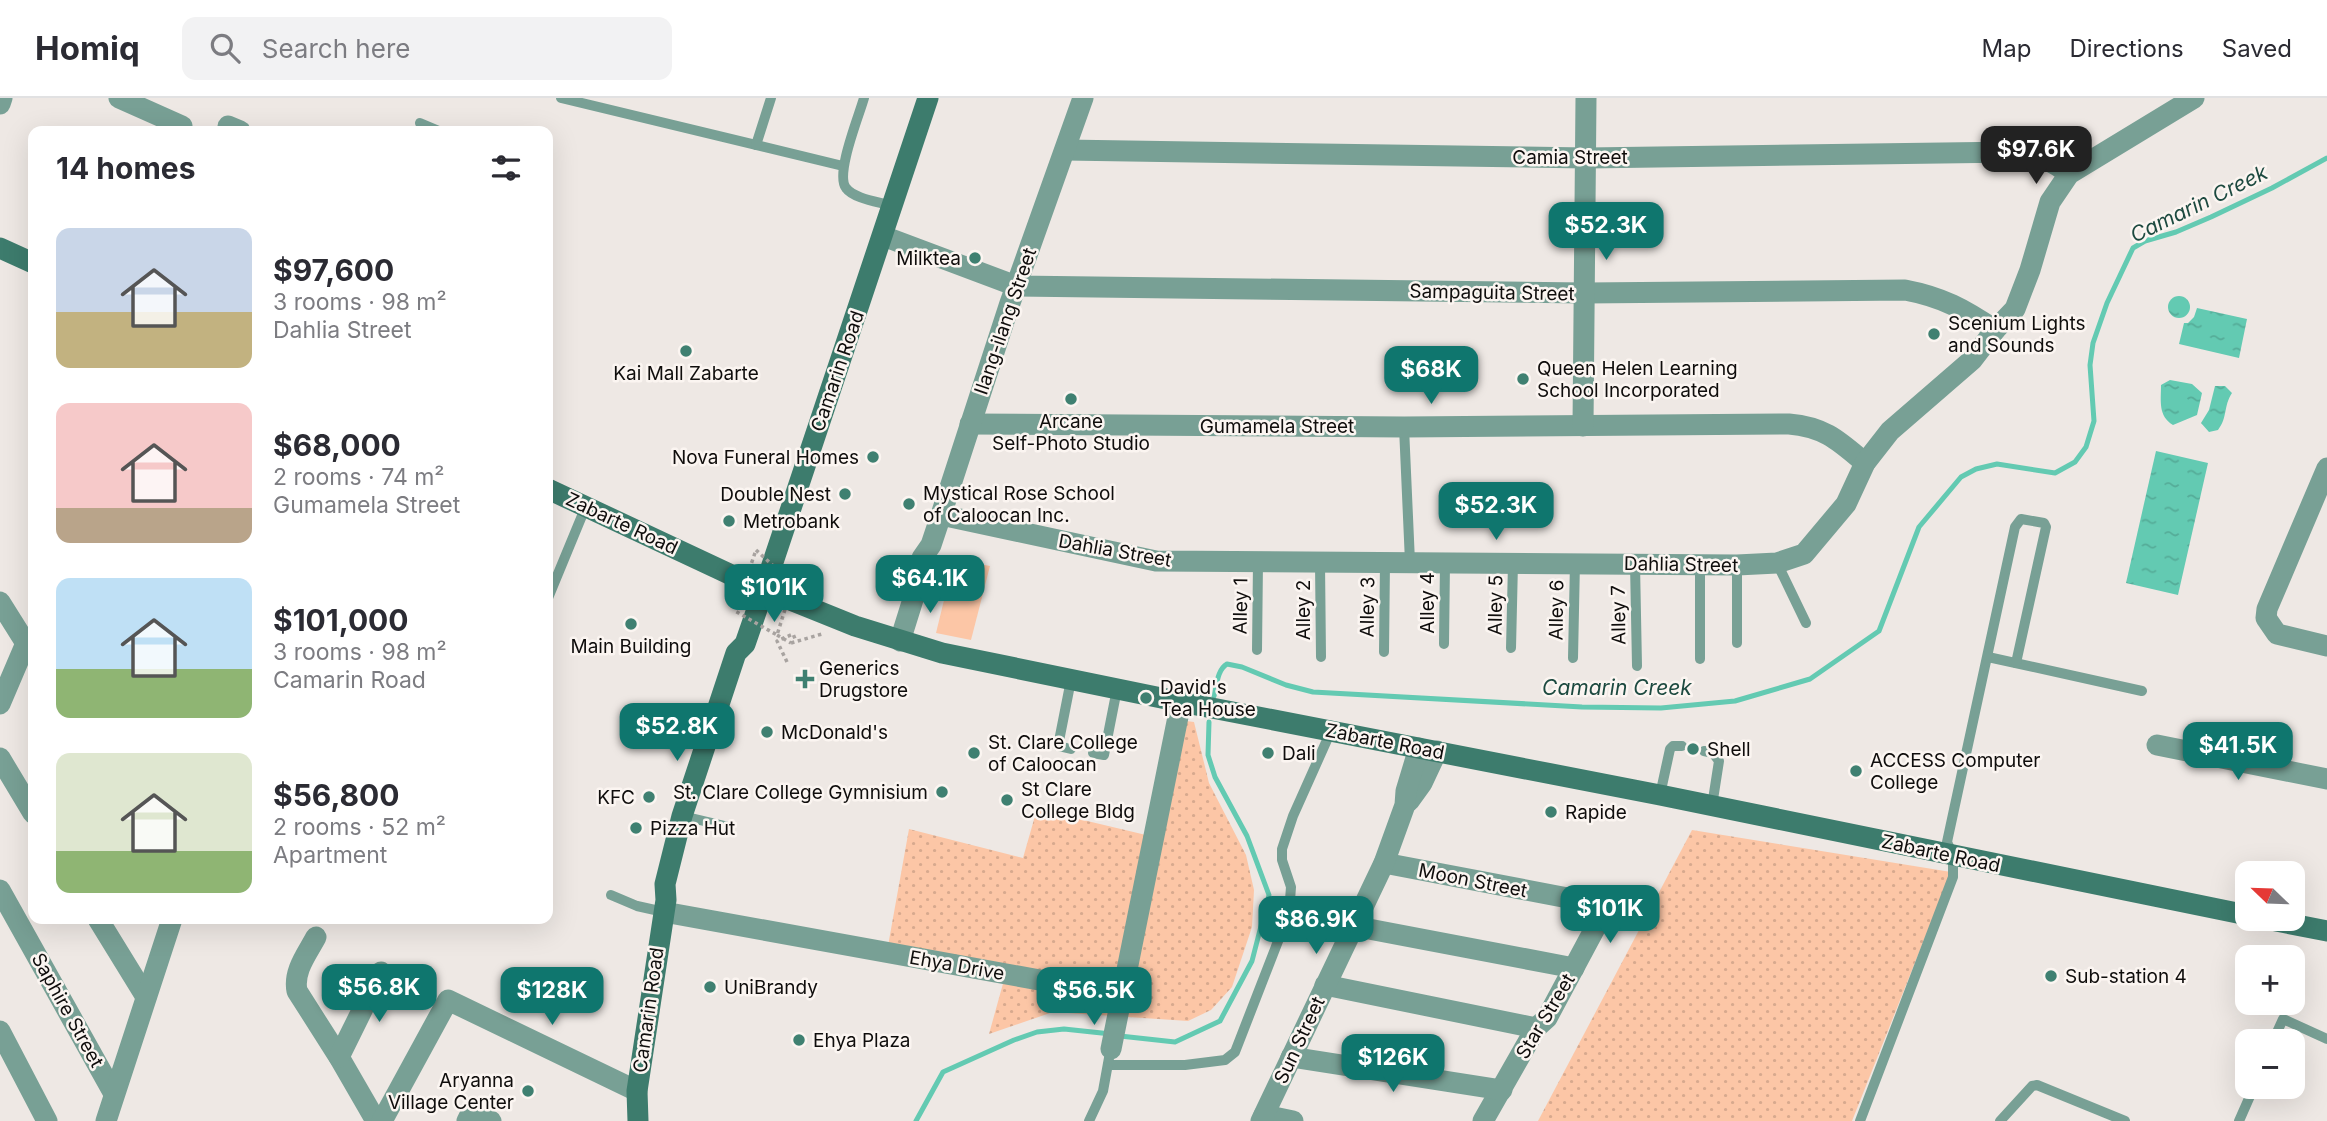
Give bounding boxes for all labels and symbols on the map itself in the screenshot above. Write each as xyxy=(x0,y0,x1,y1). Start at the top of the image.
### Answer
pin: $97.6K xyxy=(1979,126,2093,186)
street label: Camia Street xyxy=(1512,146,1628,169)
water label: Camarin Creek xyxy=(2126,159,2272,248)
pin: $52.3K xyxy=(1549,202,1663,262)
street label: Ilang-ilang Street xyxy=(970,245,1041,398)
place label: Milktea xyxy=(896,247,961,270)
marker: Milktea xyxy=(967,250,983,266)
street label: Sampaguita Street xyxy=(1409,280,1575,305)
street label: Camarin Road xyxy=(806,308,869,435)
place label: Scenium Lights and Sounds xyxy=(1948,312,2085,357)
marker: Scenium Lights and Sounds xyxy=(1926,326,1942,342)
marker: Kai Mall Zabarte xyxy=(678,343,694,359)
pin: $68K xyxy=(1390,346,1472,406)
place label: Queen Helen Learning School Incorporated xyxy=(1537,357,1738,402)
place label: Kai Mall Zabarte xyxy=(613,362,759,385)
marker: Queen Helen Learning School Incorporated xyxy=(1515,371,1531,387)
marker: Arcane Self-Photo Studio xyxy=(1063,391,1079,407)
place label: Arcane Self-Photo Studio xyxy=(992,410,1150,455)
street label: Gumamela Street xyxy=(1200,415,1354,438)
place label: Nova Funeral Homes xyxy=(672,446,859,469)
marker: Nova Funeral Homes xyxy=(865,449,881,465)
place label: Mystical Rose School of Caloocan Inc. xyxy=(923,482,1115,527)
pin: $52.3K xyxy=(1439,482,1553,542)
place label: Double Nest xyxy=(720,483,831,506)
marker: Double Nest xyxy=(837,486,853,502)
street label: Zabarte Road xyxy=(562,487,681,559)
marker: Mystical Rose School of Caloocan Inc. xyxy=(901,496,917,512)
place label: Metrobank xyxy=(743,510,840,533)
marker: Metrobank xyxy=(721,513,737,529)
street label: Dahlia Street xyxy=(1057,529,1173,572)
street label: Dahlia Street xyxy=(1624,552,1738,577)
pin: $64.1K xyxy=(873,556,987,615)
pin: $101K xyxy=(725,564,823,624)
street label: Alley 4 xyxy=(1416,572,1439,634)
street label: Alley 5 xyxy=(1483,575,1508,636)
street label: Alley 3 xyxy=(1355,576,1380,638)
street label: Alley 1 xyxy=(1229,577,1252,635)
street label: Alley 6 xyxy=(1544,579,1569,641)
street label: Alley 2 xyxy=(1292,580,1315,640)
street label: Alley 7 xyxy=(1606,585,1631,645)
marker: Main Building xyxy=(623,616,639,632)
place label: Main Building xyxy=(571,635,692,658)
place label: Generics Drugstore xyxy=(819,657,908,702)
marker: Generics Drugstore xyxy=(797,671,813,687)
water label: Camarin Creek xyxy=(1542,675,1692,700)
place label: David's Tea House xyxy=(1160,676,1256,721)
marker: David's Tea House xyxy=(1138,690,1154,706)
pin: $52.8K xyxy=(620,704,734,763)
street label: Zabarte Road xyxy=(1323,719,1446,764)
place label: McDonald's xyxy=(781,721,888,744)
pin: $41.5K xyxy=(2181,722,2295,782)
marker: McDonald's xyxy=(759,724,775,740)
place label: St. Clare College of Caloocan xyxy=(988,731,1138,776)
place label: Shell xyxy=(1707,738,1751,761)
marker: Shell xyxy=(1685,741,1701,757)
place label: Dali xyxy=(1282,742,1316,765)
marker: St. Clare College of Caloocan xyxy=(966,745,982,761)
marker: Dali xyxy=(1260,745,1276,761)
place label: ACCESS Computer College xyxy=(1870,749,2040,794)
marker: ACCESS Computer College xyxy=(1848,763,1864,779)
place label: St Clare College Bldg xyxy=(1021,778,1135,823)
place label: St. Clare College Gymnisium xyxy=(673,781,928,804)
marker: St. Clare College Gymnisium xyxy=(934,784,950,800)
place label: KFC xyxy=(597,786,635,809)
marker: KFC xyxy=(641,789,657,805)
marker: St Clare College Bldg xyxy=(999,792,1015,808)
place label: Rapide xyxy=(1565,801,1627,824)
marker: Rapide xyxy=(1543,804,1559,820)
place label: Pizza Hut xyxy=(650,817,735,840)
marker: Pizza Hut xyxy=(628,820,644,836)
street label: Zabarte Road xyxy=(1879,830,2002,877)
street label: Moon Street xyxy=(1417,859,1529,902)
north arrow xyxy=(2235,861,2305,931)
pin: $101K xyxy=(1561,886,1659,945)
pin: $86.9K xyxy=(1259,896,1373,956)
street label: Camarin Road xyxy=(628,946,669,1074)
street label: Ehya Drive xyxy=(908,946,1006,985)
street label: Saphire Street xyxy=(27,949,108,1071)
pin: $56.8K xyxy=(322,964,436,1024)
place label: Sub-station 4 xyxy=(2065,965,2187,988)
pin: $128K xyxy=(503,968,601,1027)
pin: $56.5K xyxy=(1037,968,1151,1027)
marker: Sub-station 4 xyxy=(2043,968,2059,984)
street label: Star Street xyxy=(1511,969,1580,1063)
place label: UniBrandy xyxy=(724,976,818,999)
marker: UniBrandy xyxy=(702,979,718,995)
street label: Sun Street xyxy=(1269,993,1330,1087)
place label: Ehya Plaza xyxy=(813,1029,911,1052)
marker: Ehya Plaza xyxy=(791,1032,807,1048)
pin: $126K xyxy=(1344,1034,1442,1094)
place label: Aryanna Village Center xyxy=(388,1069,514,1114)
marker: Aryanna Village Center xyxy=(520,1083,536,1099)

